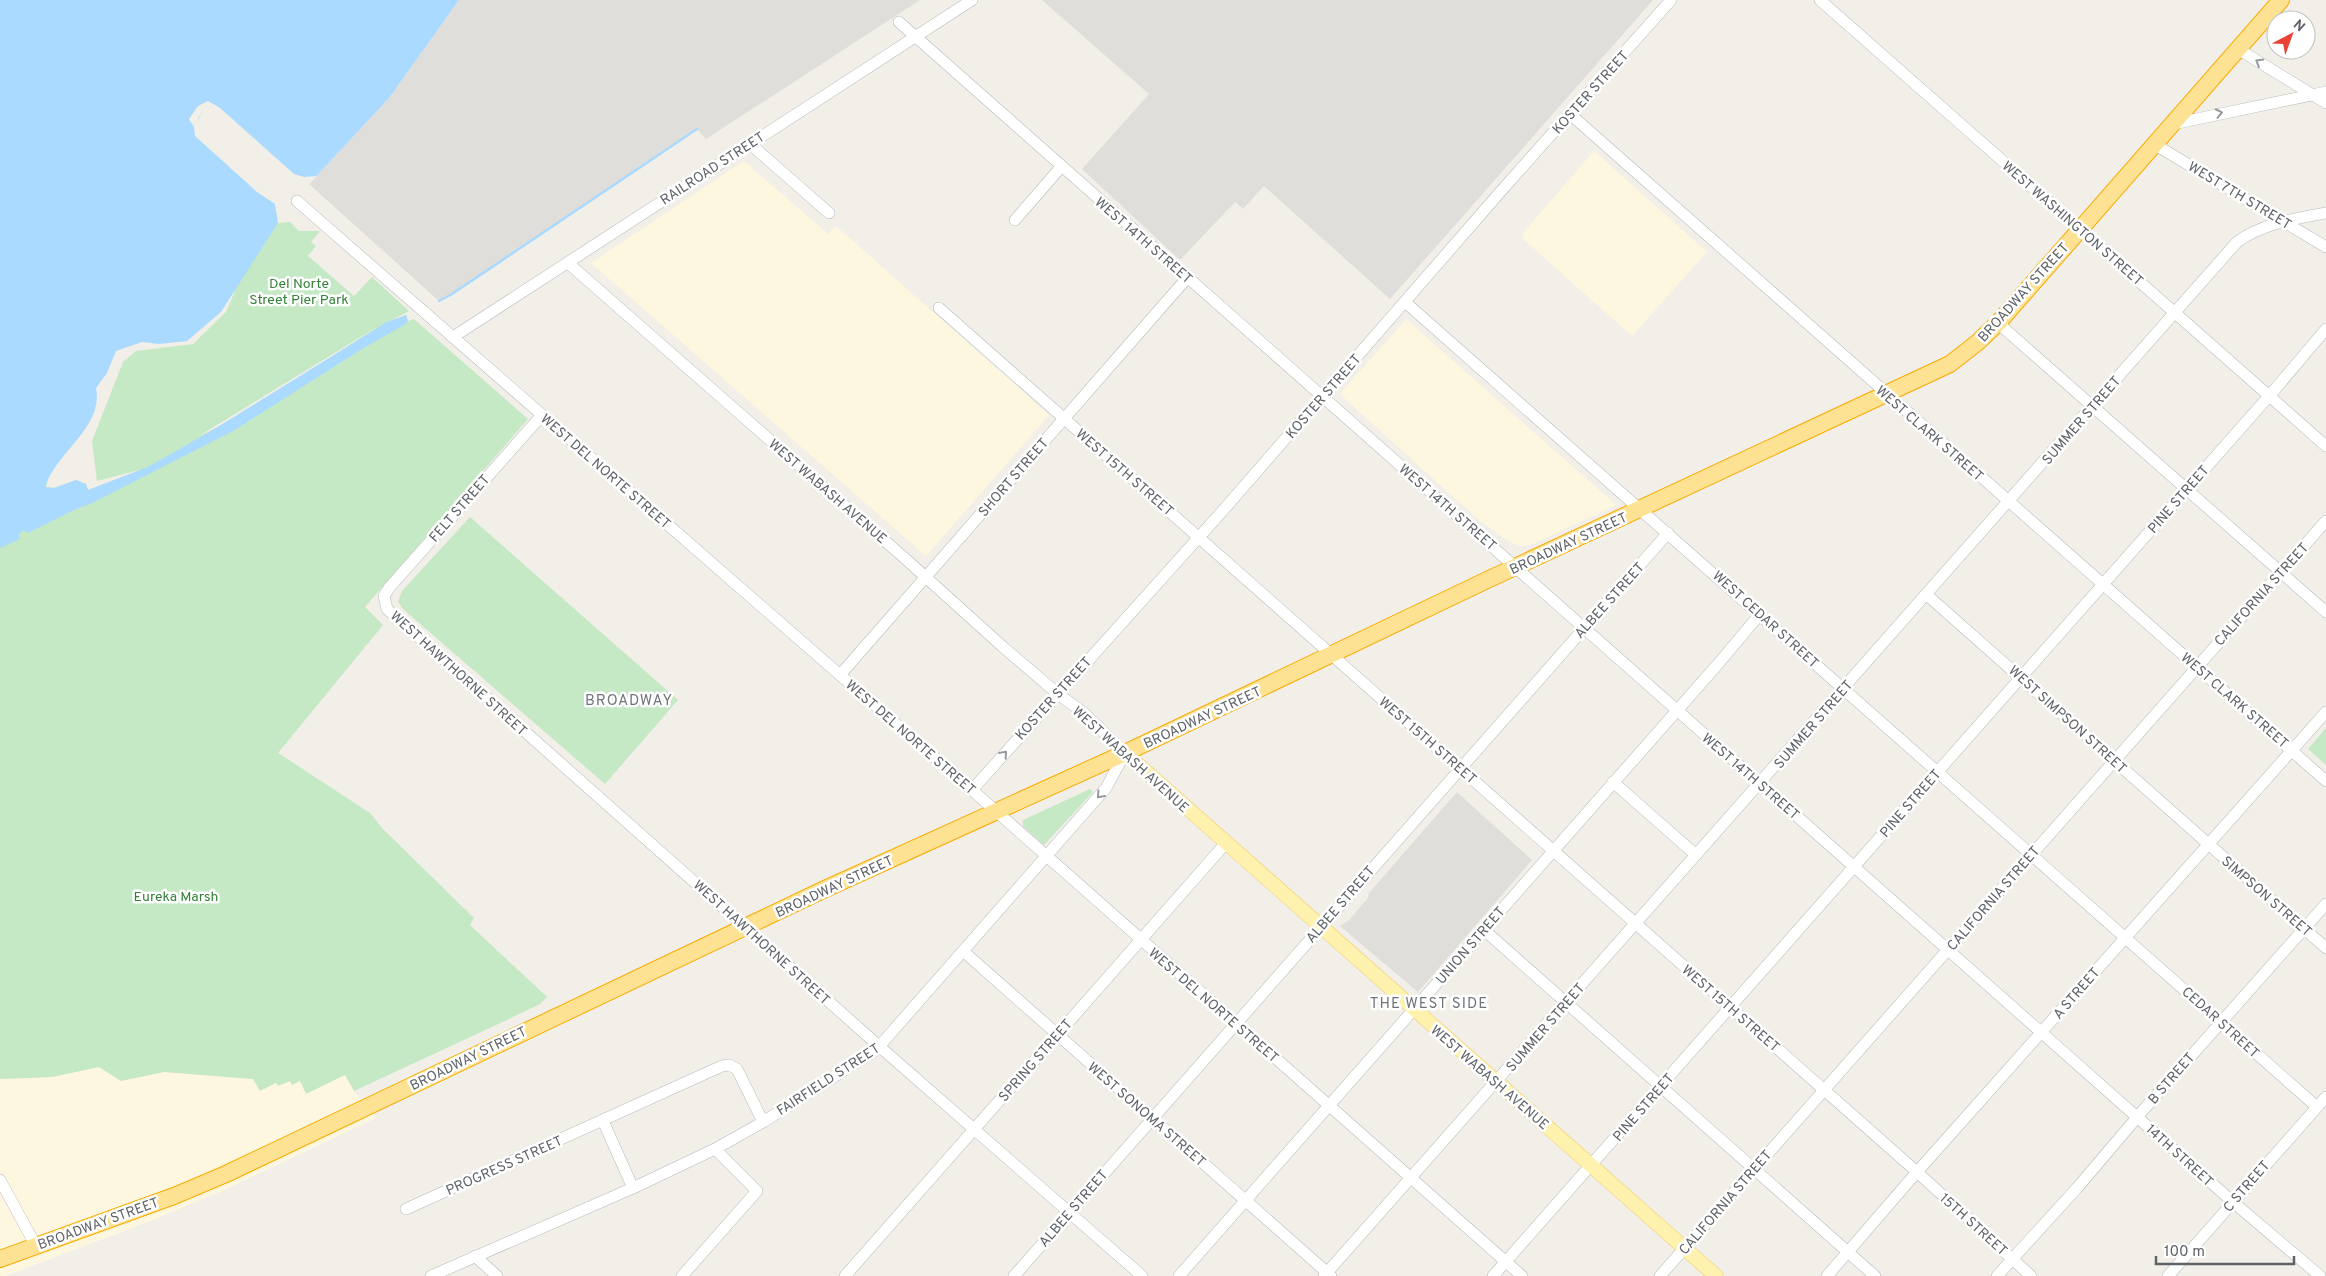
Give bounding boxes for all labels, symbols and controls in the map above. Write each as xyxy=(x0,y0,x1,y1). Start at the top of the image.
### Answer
north arrow xyxy=(2266,10,2316,60)
text: N xyxy=(2289,17,2308,36)
street label: KOSTER STREET xyxy=(1549,48,1633,138)
one-way arrow xyxy=(2256,59,2265,69)
one-way arrow xyxy=(2214,108,2223,119)
street label: RAILROAD STREET xyxy=(657,129,768,209)
street label: WEST WASHINGTON STREET xyxy=(1998,158,2146,290)
street label: WEST 7TH STREET xyxy=(2184,159,2294,234)
street label: WEST 14TH STREET xyxy=(1091,194,1195,288)
street label: BROADWAY STREET xyxy=(1975,240,2073,346)
park label: Del Norte Street Pier Park xyxy=(249,276,349,309)
street label: KOSTER STREET xyxy=(1283,351,1365,443)
street label: SUMMER STREET xyxy=(2039,373,2125,469)
street label: WEST CLARK STREET xyxy=(1872,383,1986,486)
street label: WEST DEL NORTE STREET xyxy=(537,411,673,533)
street label: WEST 15TH STREET xyxy=(1072,426,1176,520)
street label: SHORT STREET xyxy=(975,435,1053,521)
street label: WEST WABASH AVENUE xyxy=(764,436,890,548)
street label: WEST 14TH STREET xyxy=(1395,461,1499,555)
street label: PINE STREET xyxy=(2145,462,2213,537)
street label: FELT STREET xyxy=(426,472,494,546)
street label: BROADWAY STREET xyxy=(1507,510,1630,579)
street label: CALIFORNIA STREET xyxy=(2211,540,2313,650)
street label: ALBEE STREET xyxy=(1572,559,1649,643)
street label: WEST CEDAR STREET xyxy=(1708,568,1822,672)
street label: WEST HAWTHORNE STREET xyxy=(386,608,530,740)
street label: WEST CLARK STREET xyxy=(2177,650,2291,753)
street label: KOSTER STREET xyxy=(1012,654,1096,744)
street label: WEST SIMPSON STREET xyxy=(2004,663,2130,778)
street label: WEST DEL NORTE STREET xyxy=(842,677,978,799)
street label: SUMMER STREET xyxy=(1771,677,1857,773)
street label: BROADWAY STREET xyxy=(1141,684,1264,753)
district label: BROADWAY xyxy=(585,692,673,711)
street label: WEST 15TH STREET xyxy=(1375,694,1479,788)
street label: WEST WABASH AVENUE xyxy=(1068,703,1192,817)
street label: WEST 14TH STREET xyxy=(1698,730,1802,824)
one-way arrow xyxy=(998,750,1007,759)
street label: PINE STREET xyxy=(1877,766,1945,841)
one-way arrow xyxy=(1097,789,1106,798)
street label: CALIFORNIA STREET xyxy=(1944,843,2044,955)
street label: BROADWAY STREET xyxy=(773,853,896,922)
street label: SIMPSON STREET xyxy=(2217,853,2315,941)
street label: ALBEE STREET xyxy=(1303,863,1379,947)
street label: WEST HAWTHORNE STREET xyxy=(689,877,833,1009)
park label: Eureka Marsh xyxy=(134,889,218,906)
street label: UNION STREET xyxy=(1433,904,1509,988)
street label: WEST DEL NORTE STREET xyxy=(1145,945,1281,1067)
street label: WEST 15TH STREET xyxy=(1678,962,1782,1056)
street label: A STREET xyxy=(2050,965,2104,1023)
street label: SUMMER STREET xyxy=(1503,980,1589,1076)
street label: CEDAR STREET xyxy=(2178,984,2262,1062)
district label: THE WEST SIDE xyxy=(1370,995,1488,1014)
street label: SPRING STREET xyxy=(996,1016,1077,1106)
street label: WEST WABASH AVENUE xyxy=(1426,1022,1552,1134)
street label: BROADWAY STREET xyxy=(407,1024,530,1095)
street label: FAIRFIELD STREET xyxy=(774,1041,884,1120)
street label: B STREET xyxy=(2145,1050,2199,1108)
street label: WEST SONOMA STREET xyxy=(1083,1059,1209,1171)
street label: PINE STREET xyxy=(1610,1070,1678,1145)
street label: 14TH STREET xyxy=(2142,1121,2216,1191)
street label: PROGRESS STREET xyxy=(444,1133,566,1200)
street label: CALIFORNIA STREET xyxy=(1676,1147,1776,1259)
street label: C STREET xyxy=(2220,1158,2274,1216)
street label: ALBEE STREET xyxy=(1036,1167,1112,1251)
street label: 15TH STREET xyxy=(1936,1190,2010,1260)
street label: BROADWAY STREET xyxy=(36,1195,161,1254)
scale bar xyxy=(2156,1234,2294,1266)
text: 100 m xyxy=(2164,1243,2205,1262)

